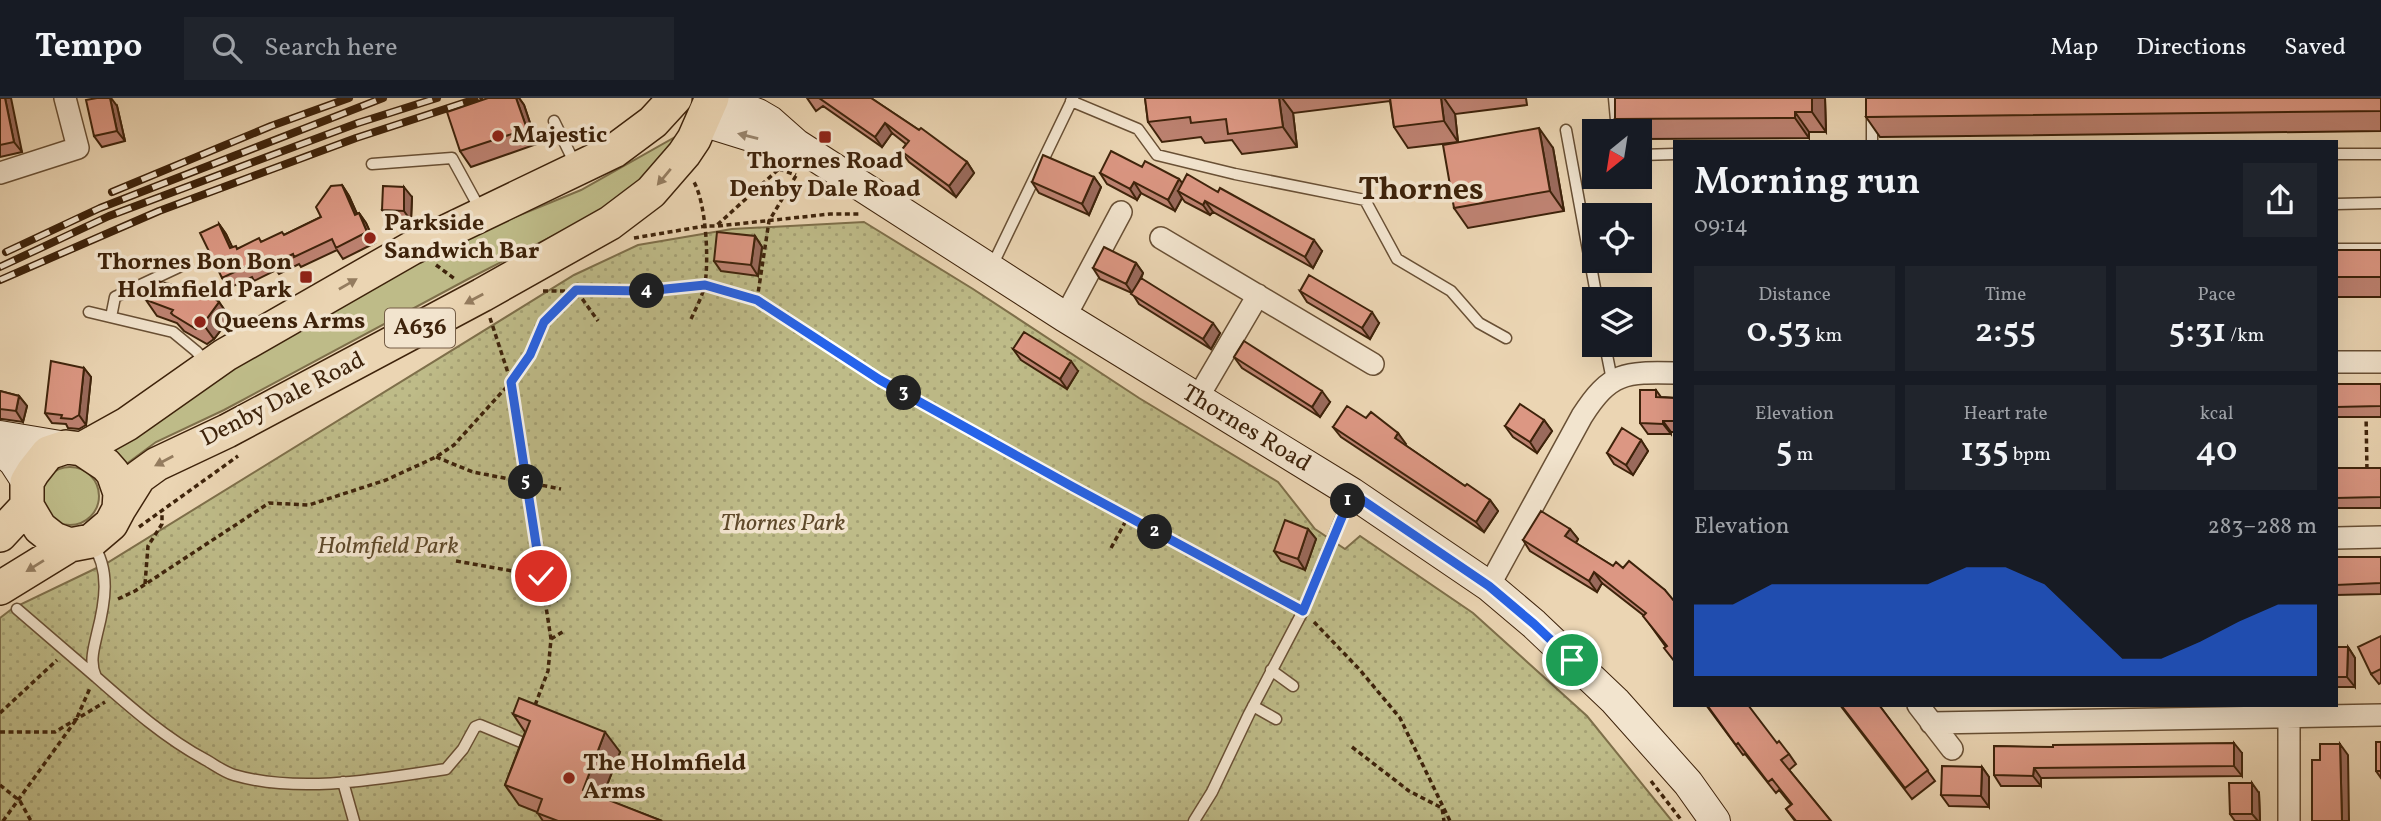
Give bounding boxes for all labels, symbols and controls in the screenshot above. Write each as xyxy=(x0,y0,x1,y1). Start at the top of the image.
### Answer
search box xyxy=(184,17,674,80)
text: Tempo xyxy=(35,25,142,71)
icon: search xyxy=(208,29,246,67)
text: Search here xyxy=(264,30,398,66)
text: Map xyxy=(2050,31,2098,65)
text: Directions xyxy=(2136,31,2246,65)
text: Saved xyxy=(2284,31,2346,65)
place label: Majestic xyxy=(512,119,607,153)
north arrow xyxy=(1582,119,1652,189)
map controls xyxy=(1582,119,1652,357)
marker: Majestic xyxy=(490,128,506,144)
marker: Thornes Road Denby Dale Road xyxy=(817,129,833,145)
one-way arrow xyxy=(737,130,759,141)
place label: Thornes Road Denby Dale Road xyxy=(729,145,921,207)
text: Morning run xyxy=(1694,157,1920,210)
button: share xyxy=(2243,163,2317,237)
one-way arrow xyxy=(656,168,672,186)
district label: Thornes xyxy=(1358,169,1484,213)
button: locate xyxy=(1582,203,1652,273)
place label: Parkside Sandwich Bar xyxy=(384,207,539,269)
text: 09:14 xyxy=(1694,210,1748,242)
marker: Parkside Sandwich Bar xyxy=(362,230,378,246)
place label: Thornes Bon Bon Holmfield Park xyxy=(97,246,292,308)
marker: Thornes Bon Bon Holmfield Park xyxy=(298,269,314,285)
pin: 4 xyxy=(630,274,664,308)
text: 4 xyxy=(641,277,652,303)
one-way arrow xyxy=(339,278,358,290)
text: Distance xyxy=(1758,282,1831,308)
text: Time xyxy=(1985,282,2026,308)
text: Pace xyxy=(2197,282,2236,308)
button: layers xyxy=(1582,287,1652,357)
one-way arrow xyxy=(464,293,484,305)
place label: Queens Arms xyxy=(214,305,365,339)
road number: A636 xyxy=(385,308,455,347)
text: 0.53 xyxy=(1747,308,1811,356)
text: 2:55 xyxy=(1975,308,2036,356)
text: 5:31 xyxy=(2169,308,2226,356)
marker: Queens Arms xyxy=(192,314,208,330)
text: km xyxy=(1811,323,1842,349)
text: /km xyxy=(2226,323,2264,349)
street label: Denby Dale Road xyxy=(195,344,371,456)
pin: 3 xyxy=(886,376,922,410)
street label: Thornes Road xyxy=(1175,377,1317,481)
text: 3 xyxy=(899,379,908,405)
text: Elevation xyxy=(1755,401,1834,427)
text: Heart rate xyxy=(1964,401,2047,427)
text: kcal xyxy=(2200,401,2233,427)
text: 5 xyxy=(1776,427,1793,475)
text: 135 xyxy=(1960,427,2009,475)
text: 40 xyxy=(2196,427,2237,475)
text: m xyxy=(1793,442,1813,468)
text: bpm xyxy=(2009,442,2051,468)
one-way arrow xyxy=(154,455,173,467)
pin: 5 xyxy=(508,464,544,500)
text: 5 xyxy=(521,468,530,494)
pin: 1 xyxy=(1330,484,1366,518)
text: 1 xyxy=(1344,487,1351,513)
park label: Thornes Park xyxy=(721,507,845,541)
text: Elevation xyxy=(1694,511,1790,543)
text: 283–288 m xyxy=(2207,511,2317,543)
pin: 2 xyxy=(1138,514,1172,550)
text: 2 xyxy=(1150,518,1159,544)
park label: Holmfield Park xyxy=(317,530,459,564)
pin xyxy=(511,546,571,606)
icon: check xyxy=(522,557,560,595)
one-way arrow xyxy=(25,560,45,573)
pin xyxy=(1542,630,1602,690)
icon: arrive xyxy=(1553,641,1591,679)
place label: The Holmfield Arms xyxy=(583,747,747,809)
marker: The Holmfield Arms xyxy=(561,770,577,786)

